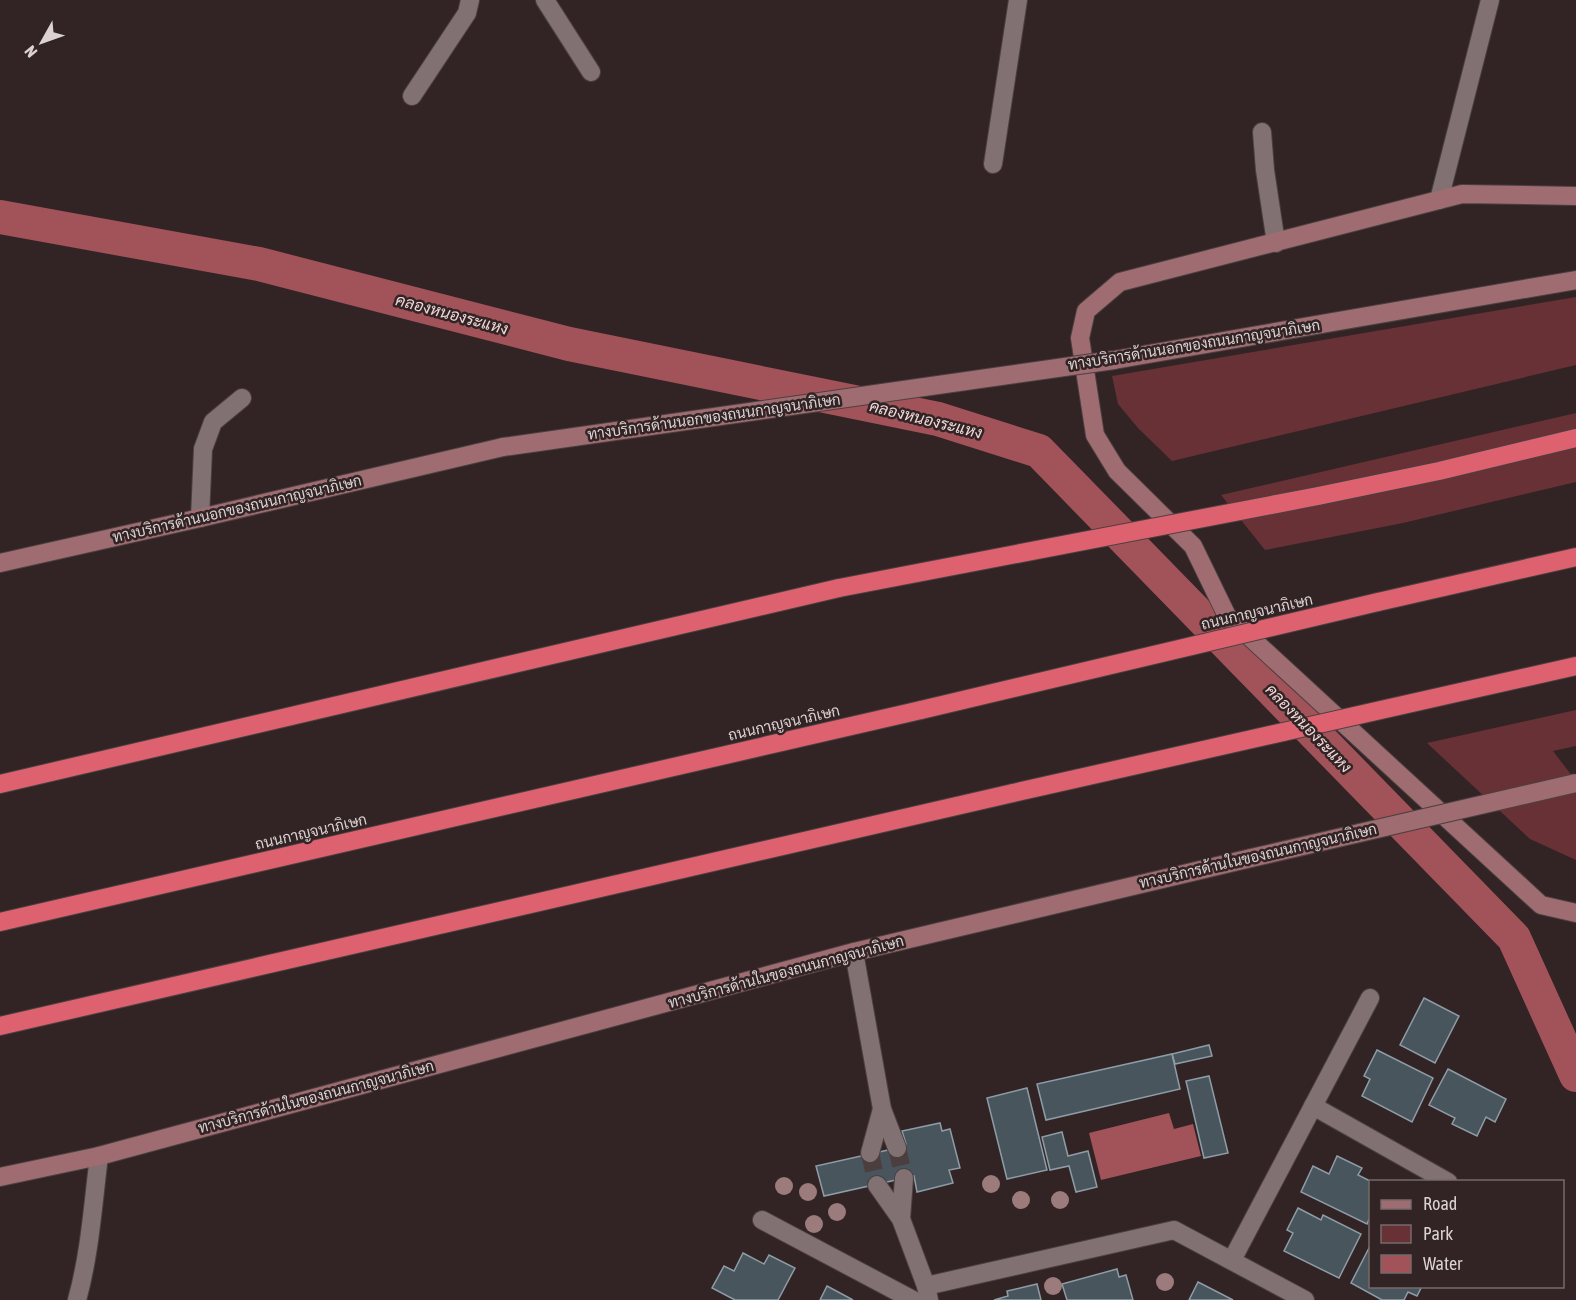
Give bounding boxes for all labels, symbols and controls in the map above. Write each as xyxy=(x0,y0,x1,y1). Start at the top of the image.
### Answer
north arrow xyxy=(12,12,72,72)
text: N xyxy=(21,42,40,61)
water label: คลองหนองระแหง xyxy=(394,290,510,338)
street label: ทางบริการด้านนอกของถนนกาญจนาภิเษก xyxy=(1066,315,1322,374)
street label: ทางบริการด้านนอกของถนนกาญจนาภิเษก xyxy=(586,389,842,444)
water label: คลองหนองระแหง xyxy=(868,396,984,442)
street label: ทางบริการด้านนอกของถนนกาญจนาภิเษก xyxy=(110,471,363,546)
street label: ถนนกาญจนาภิเษก xyxy=(1199,590,1315,634)
water label: คลองหนองระแหง xyxy=(1262,680,1356,776)
street label: ถนนกาญจนาภิเษก xyxy=(726,701,842,745)
street label: ถนนกาญจนาภิเษก xyxy=(253,810,369,854)
street label: ทางบริการด้านในของถนนกาญจนาภิเษก xyxy=(1137,819,1379,892)
street label: ทางบริการด้านในของถนนกาญจนาภิเษก xyxy=(666,931,906,1012)
street label: ทางบริการด้านในของถนนกาญจนาภิเษก xyxy=(196,1056,436,1137)
legend xyxy=(1369,1180,1564,1288)
text: Road xyxy=(1423,1193,1457,1214)
text: Park xyxy=(1423,1223,1453,1244)
text: Water xyxy=(1423,1253,1463,1274)

